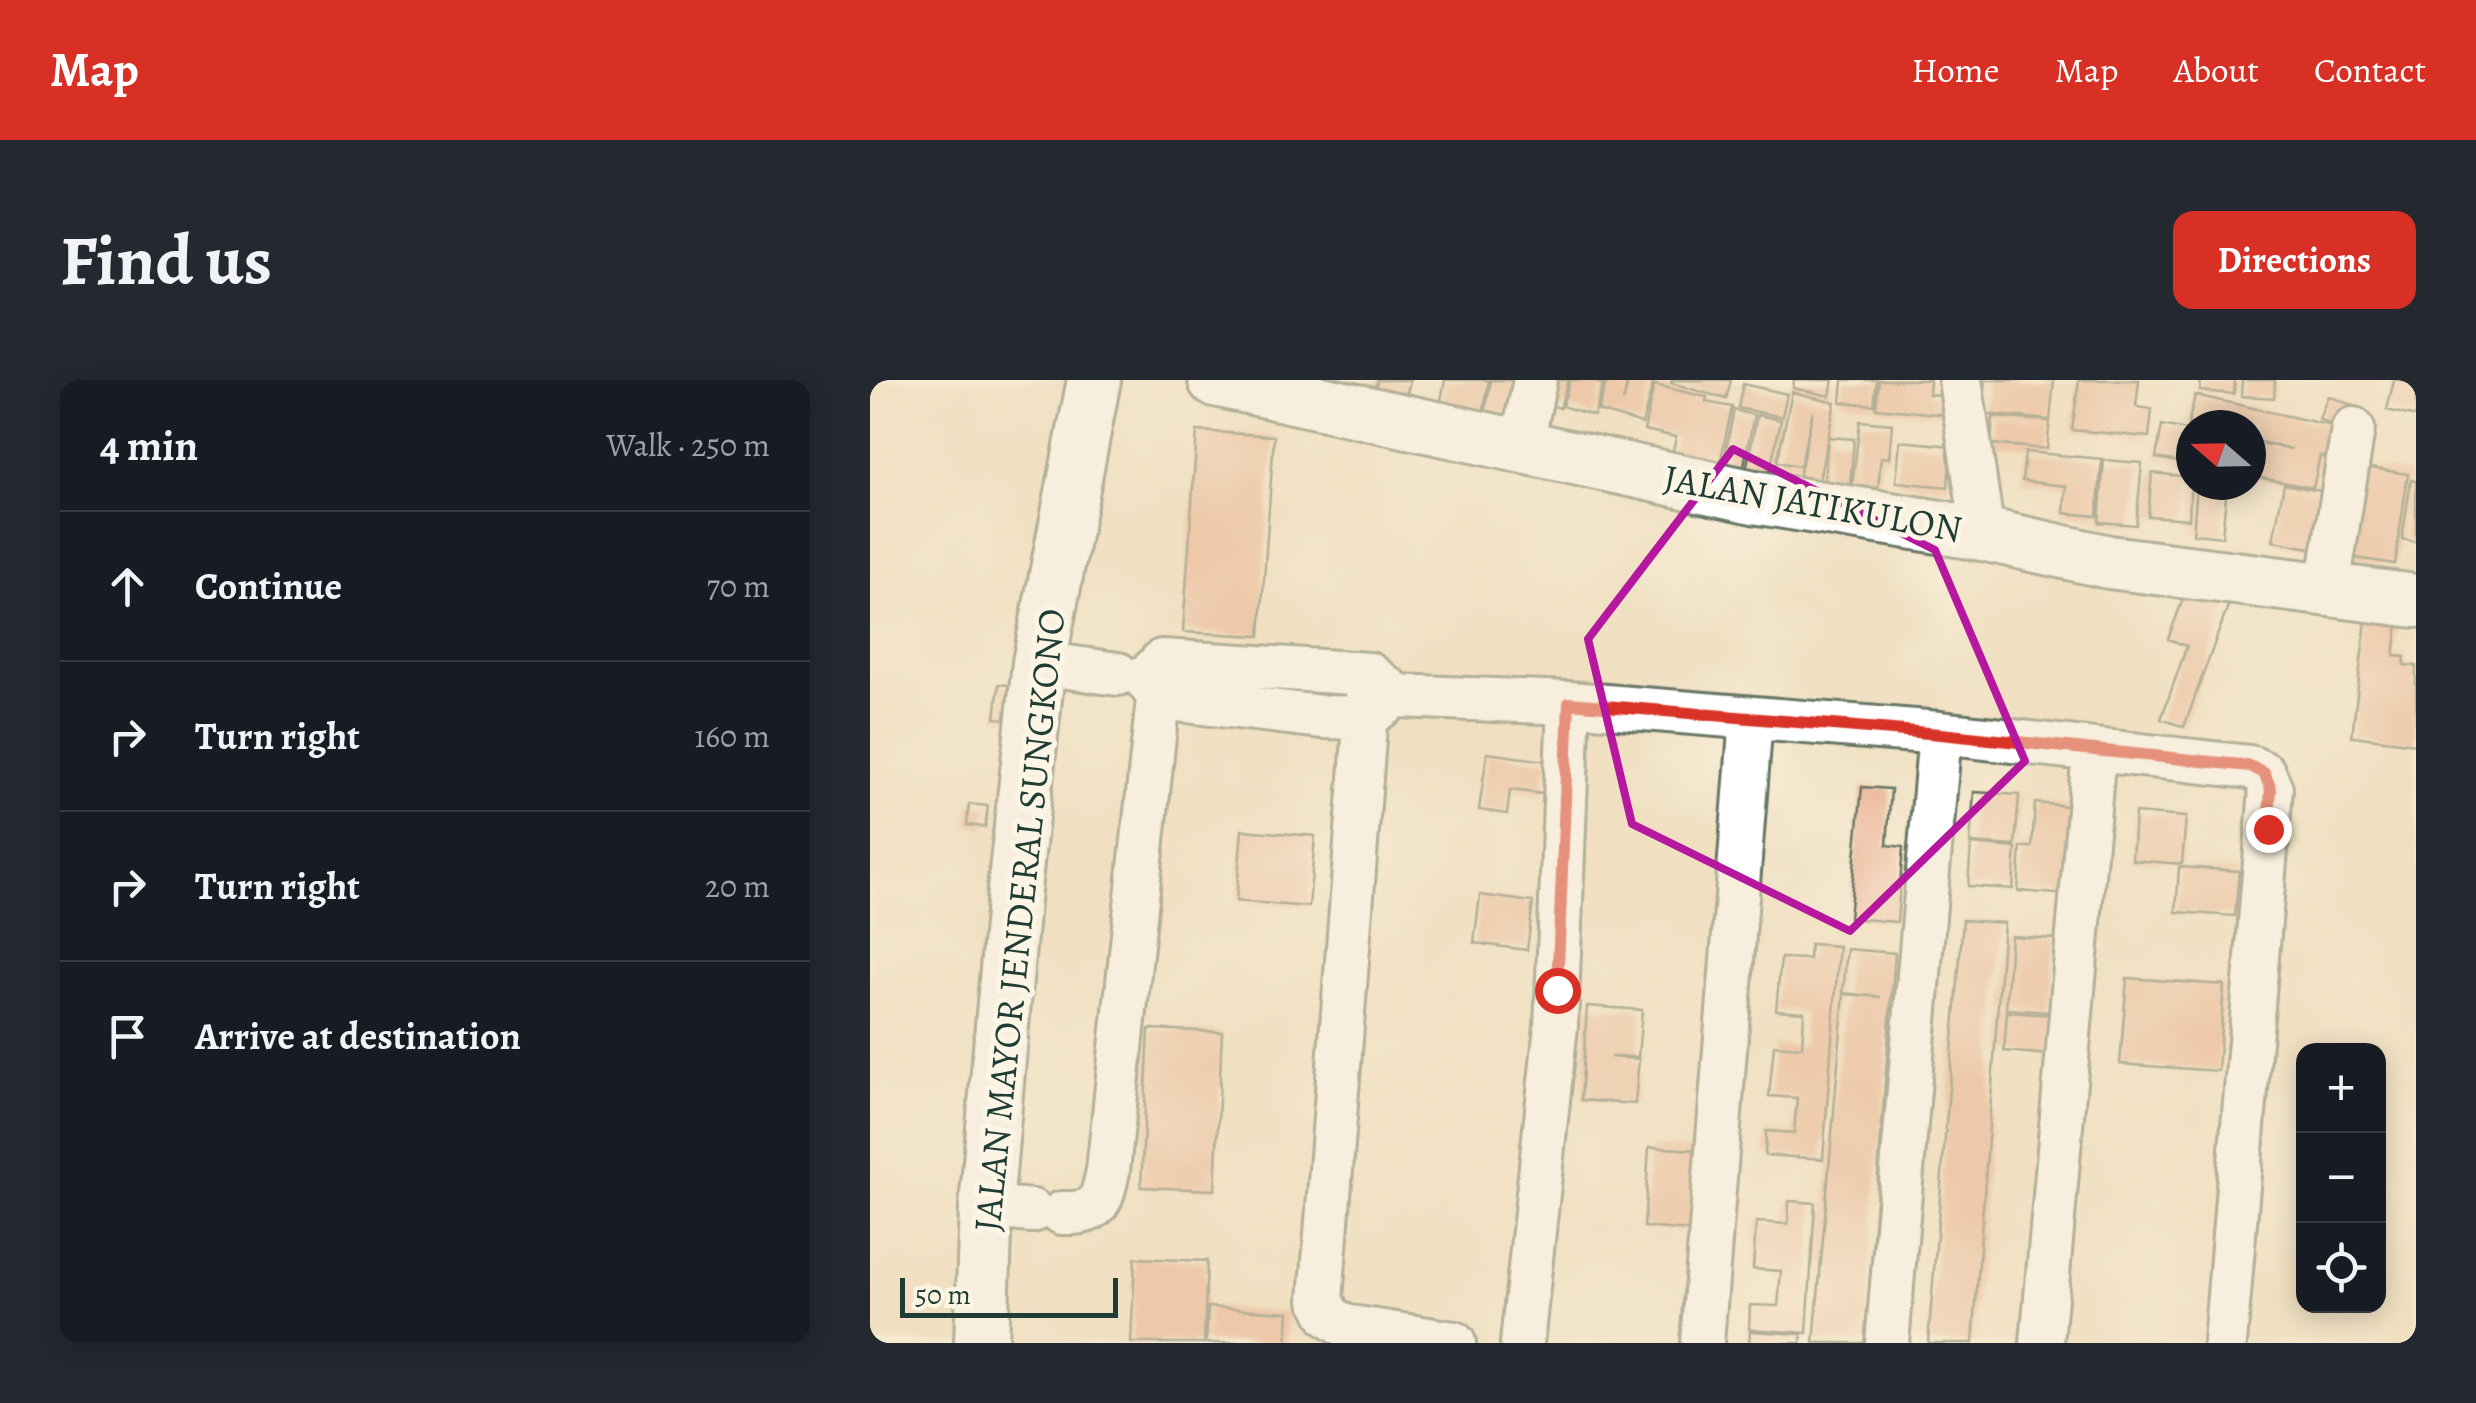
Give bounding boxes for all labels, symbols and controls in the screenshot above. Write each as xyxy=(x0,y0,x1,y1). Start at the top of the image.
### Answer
text: Map xyxy=(50,37,139,103)
text: Home xyxy=(1911,46,1999,94)
text: Map xyxy=(2054,46,2118,94)
text: About xyxy=(2173,46,2259,94)
text: Contact xyxy=(2314,46,2426,94)
button: Directions xyxy=(2173,211,2416,309)
text: Find us xyxy=(60,213,272,308)
north arrow xyxy=(2176,410,2266,500)
text: 4 min xyxy=(100,417,198,474)
text: Walk · 250 m xyxy=(606,423,770,467)
street label: JALAN JATIKULON xyxy=(1660,451,1966,555)
icon: ahead xyxy=(100,559,155,614)
text: Continue xyxy=(195,560,342,612)
text: 70 m xyxy=(707,564,770,608)
street label: JALAN MAYOR JENDERAL SUNGKONO xyxy=(960,606,1078,1234)
icon: right xyxy=(100,709,155,764)
text: Turn right xyxy=(195,710,360,762)
text: 160 m xyxy=(694,714,770,758)
route end xyxy=(2246,807,2292,853)
icon: right xyxy=(100,859,155,914)
text: Turn right xyxy=(195,860,360,912)
text: 20 m xyxy=(705,864,770,908)
route start xyxy=(1535,968,1581,1014)
icon: arrive xyxy=(100,1009,155,1064)
text: Arrive at destination xyxy=(195,1010,521,1062)
map controls xyxy=(2296,1043,2386,1313)
button: + xyxy=(2296,1043,2386,1133)
button: − xyxy=(2296,1133,2386,1223)
button: locate xyxy=(2296,1223,2386,1313)
scale bar xyxy=(900,1273,1118,1318)
text: 50 m xyxy=(915,1276,971,1314)

